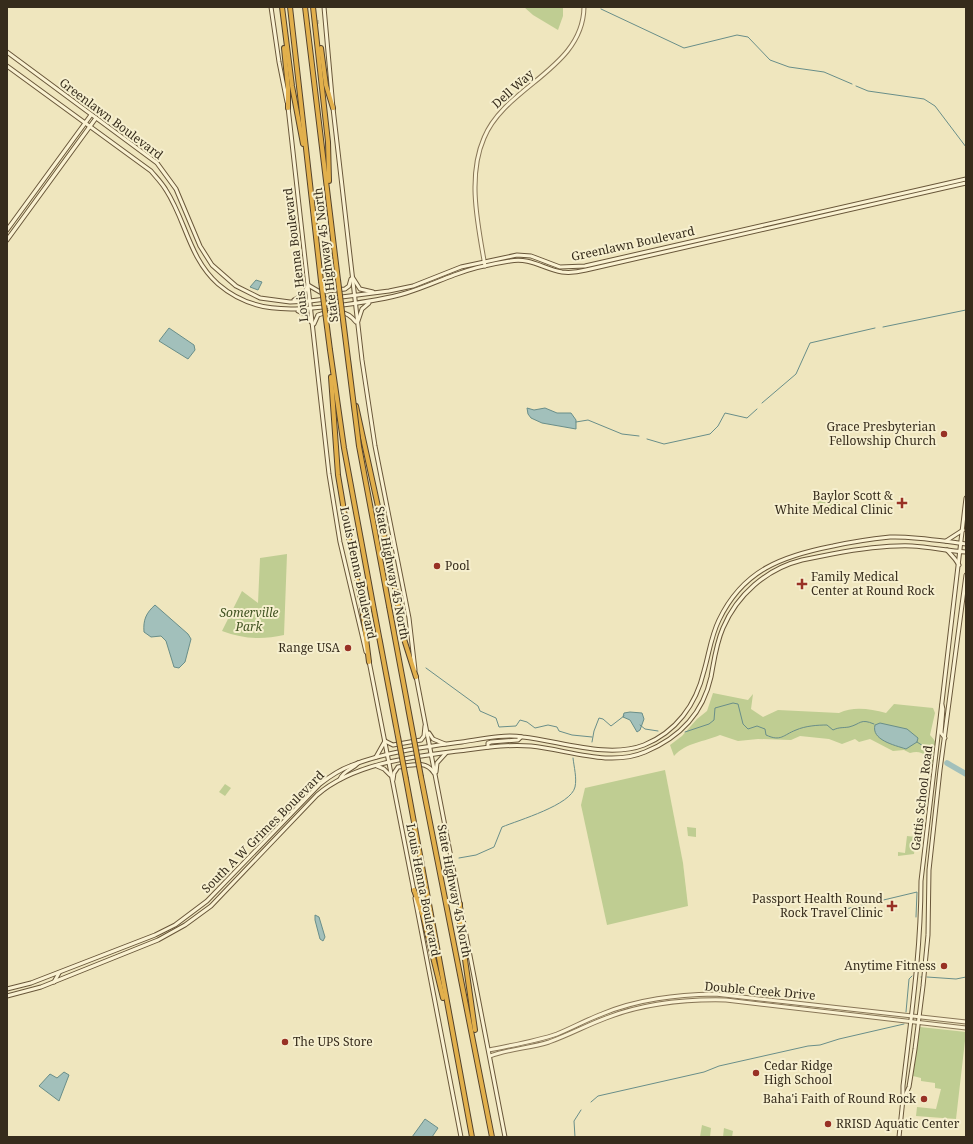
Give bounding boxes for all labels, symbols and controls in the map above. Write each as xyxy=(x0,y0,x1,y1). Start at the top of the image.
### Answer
street label: Dell Way xyxy=(488,65,537,112)
street label: Greenlawn Boulevard xyxy=(56,74,167,164)
street label: Louis Henna Boulevard xyxy=(279,186,312,323)
street label: State Highway 45 North xyxy=(309,186,342,323)
street label: Greenlawn Boulevard xyxy=(570,222,697,265)
place label: Grace Presbyterian Fellowship Church xyxy=(827,418,936,449)
marker: Grace Presbyterian Fellowship Church xyxy=(939,429,949,439)
place label: Baylor Scott & White Medical Clinic xyxy=(774,487,893,518)
marker: Baylor Scott & White Medical Clinic xyxy=(896,497,908,509)
street label: Louis Henna Boulevard xyxy=(336,505,381,641)
street label: State Highway 45 North xyxy=(371,505,414,641)
place label: Pool xyxy=(445,557,470,574)
marker: Pool xyxy=(432,561,442,571)
place label: Family Medical Center at Round Rock xyxy=(811,568,935,599)
marker: Family Medical Center at Round Rock xyxy=(796,578,808,590)
park label: Somerville Park xyxy=(219,604,279,635)
place label: Range USA xyxy=(278,639,341,656)
marker: Range USA xyxy=(343,643,353,653)
street label: Gattis School Road xyxy=(907,744,936,851)
street label: South A W Grimes Boulevard xyxy=(198,766,328,897)
street label: Louis Henna Boulevard xyxy=(402,822,445,958)
street label: State Highway 45 North xyxy=(433,823,476,959)
place label: Passport Health Round Rock Travel Clinic xyxy=(752,890,884,921)
marker: Passport Health Round Rock Travel Clinic xyxy=(886,900,898,912)
place label: Anytime Fitness xyxy=(844,957,936,974)
marker: Anytime Fitness xyxy=(939,961,949,971)
street label: Double Creek Drive xyxy=(704,977,816,1004)
place label: The UPS Store xyxy=(293,1033,373,1050)
marker: The UPS Store xyxy=(280,1037,290,1047)
place label: Cedar Ridge High School xyxy=(764,1057,833,1088)
marker: Cedar Ridge High School xyxy=(751,1068,761,1078)
place label: Baha'i Faith of Round Rock xyxy=(763,1090,917,1107)
marker: Baha'i Faith of Round Rock xyxy=(919,1094,929,1104)
place label: RRISD Aquatic Center xyxy=(836,1115,960,1132)
marker: RRISD Aquatic Center xyxy=(823,1119,833,1129)

